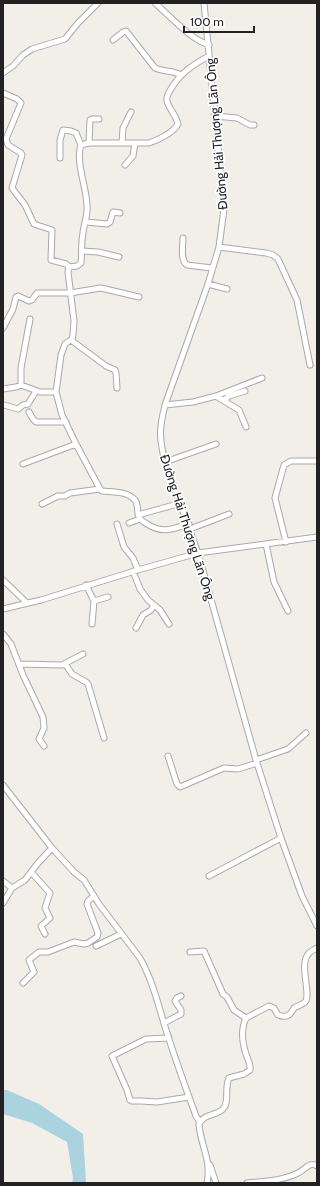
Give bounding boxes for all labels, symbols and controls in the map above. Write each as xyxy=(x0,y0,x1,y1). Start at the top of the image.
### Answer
scale bar xyxy=(184,8,254,34)
text: 100 m xyxy=(190,14,224,29)
street label: Đường Hải Thượng Lãn Ông xyxy=(201,57,231,211)
street label: Đường Hải Thượng Lãn Ông xyxy=(157,452,219,602)

